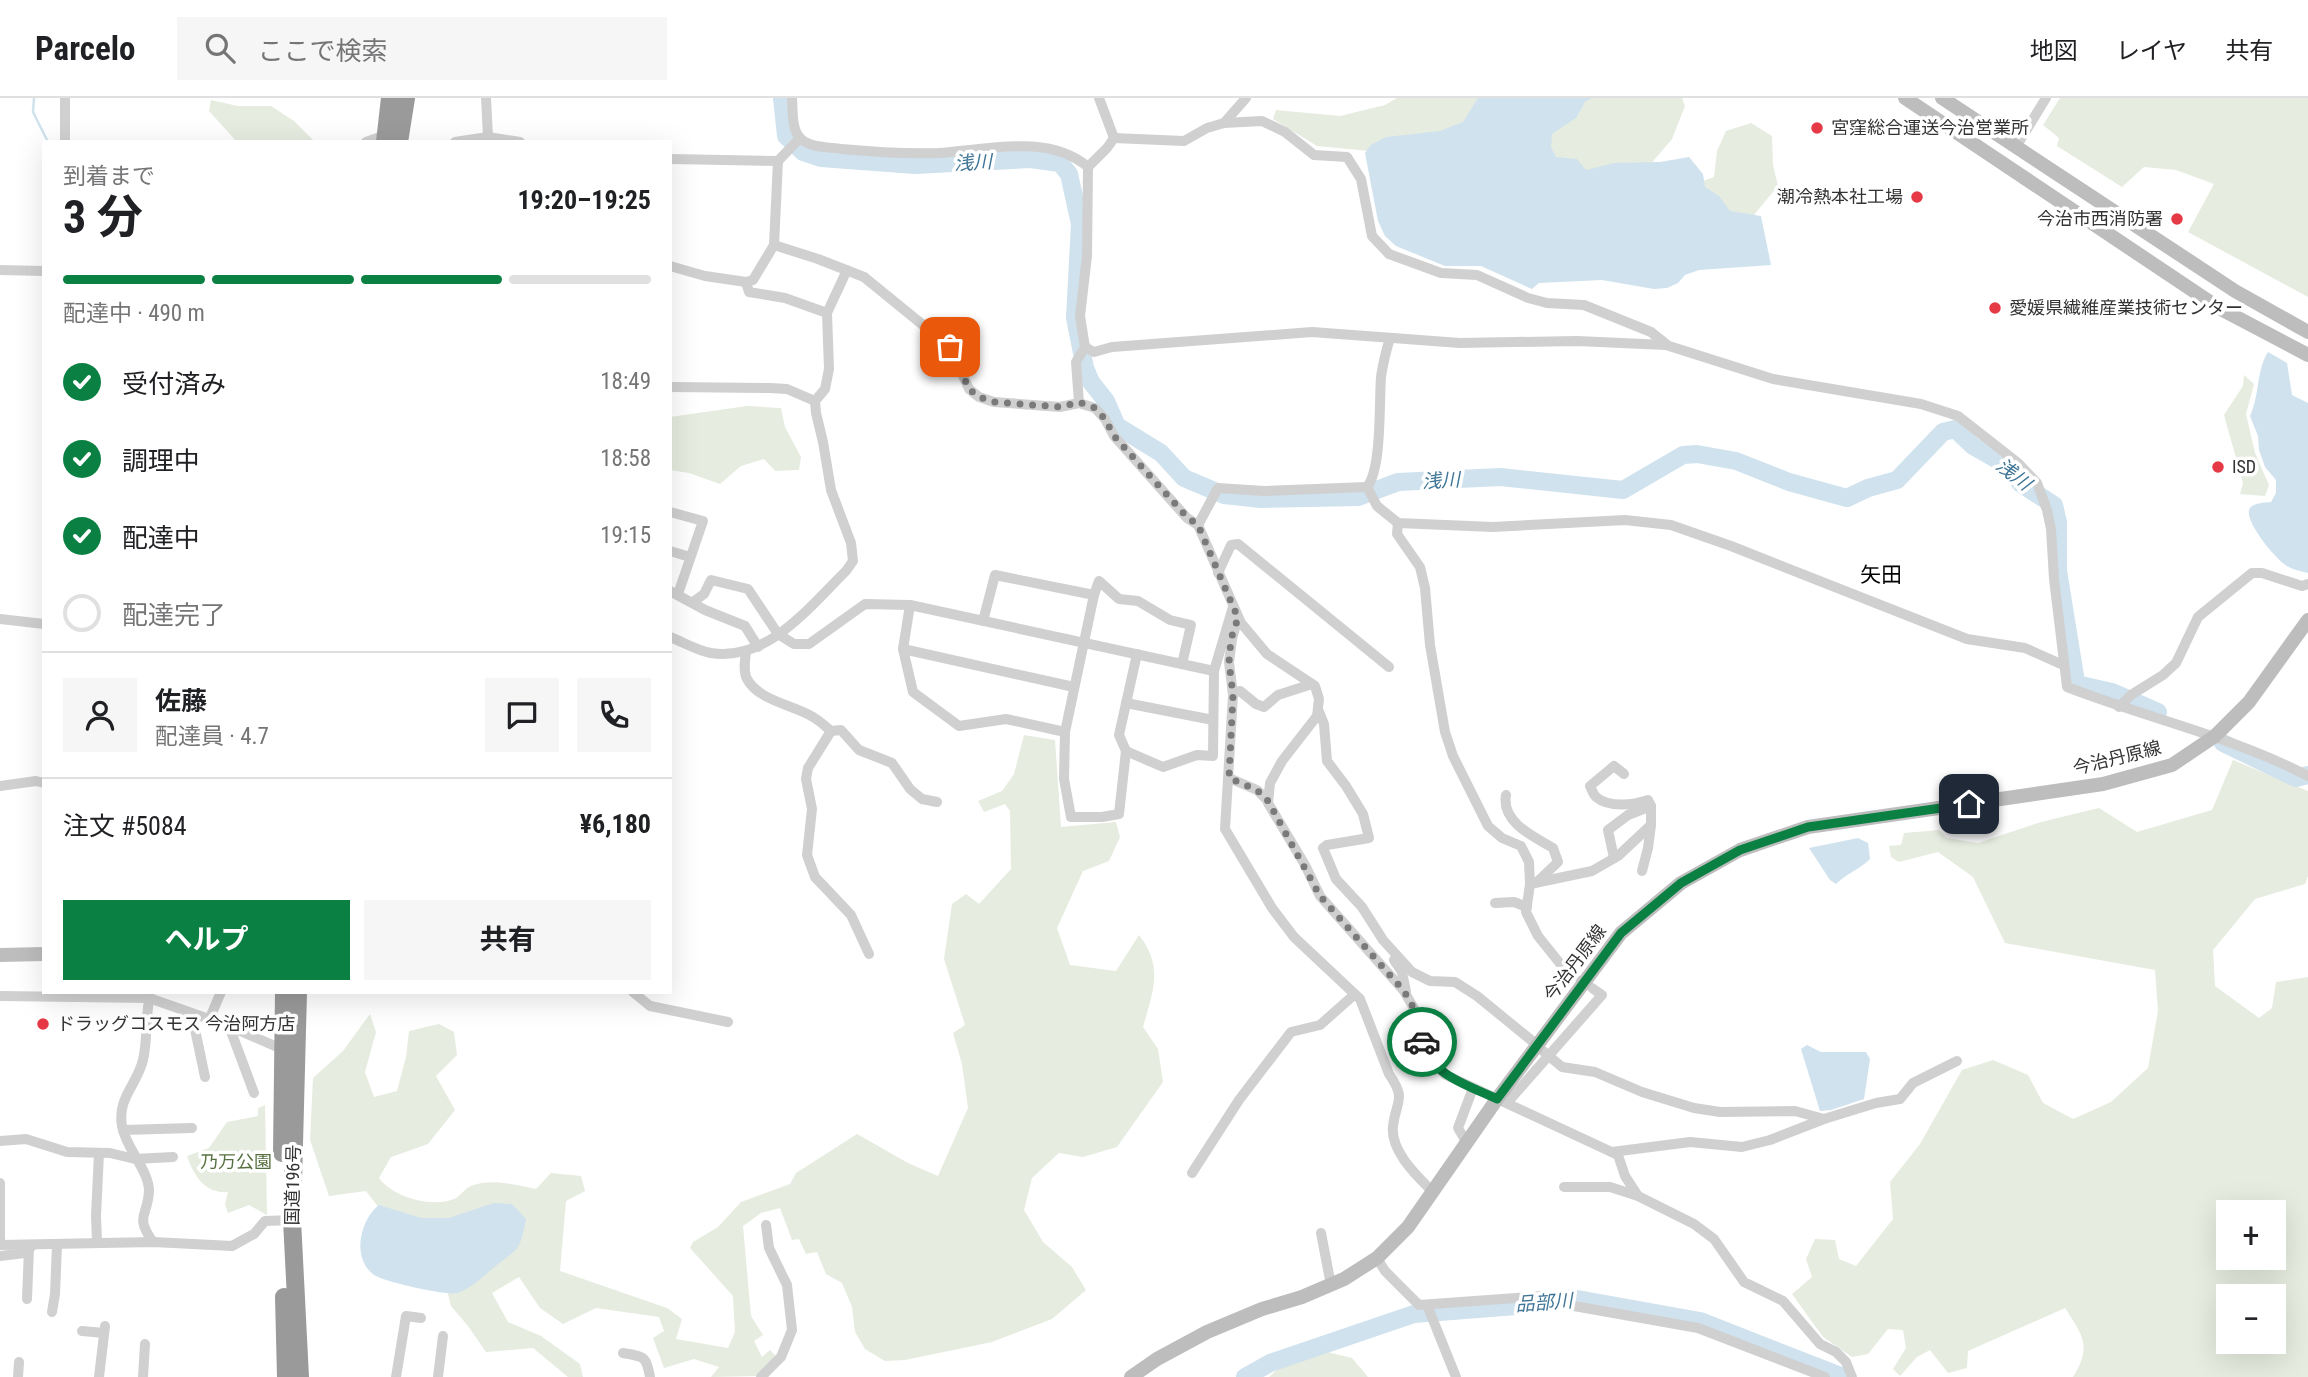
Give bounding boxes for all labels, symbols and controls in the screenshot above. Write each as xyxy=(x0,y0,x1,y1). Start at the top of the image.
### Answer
search box xyxy=(177,17,667,80)
text: Parcelo xyxy=(35,29,135,68)
icon: search xyxy=(201,29,239,67)
text: ここで検索 xyxy=(257,36,387,66)
text: 地図 xyxy=(2030,37,2078,65)
text: レイヤ xyxy=(2116,37,2187,65)
text: 共有 xyxy=(2225,37,2273,65)
place label: 宮窪総合運送今治営業所 xyxy=(1831,117,2029,138)
marker: 宮窪総合運送今治営業所 xyxy=(1809,120,1825,136)
water label: 浅川 xyxy=(953,150,995,175)
text: 到着まで xyxy=(63,163,155,190)
text: 19:20–19:25 xyxy=(517,185,651,215)
place label: 潮冷熱本社工場 xyxy=(1777,186,1903,207)
marker: 潮冷熱本社工場 xyxy=(1909,189,1925,205)
text: 3 分 xyxy=(63,190,143,244)
place label: 今治市西消防署 xyxy=(2037,208,2163,229)
marker: 今治市西消防署 xyxy=(2169,211,2185,227)
place label: 愛媛県繊維産業技術センター xyxy=(2009,297,2243,318)
text: 配達中 · 490 m xyxy=(63,300,205,327)
marker: 愛媛県繊維産業技術センター xyxy=(1987,300,2003,316)
pin xyxy=(920,317,980,377)
icon: bag xyxy=(931,328,969,366)
icon: check xyxy=(63,363,101,401)
text: 18:49 xyxy=(600,368,651,395)
text: 受付済み xyxy=(122,369,226,399)
icon: check xyxy=(63,440,101,478)
text: 18:58 xyxy=(600,445,651,472)
text: 調理中 xyxy=(122,446,200,476)
water label: 浅川 xyxy=(1992,454,2037,496)
place label: ISD xyxy=(2232,456,2256,477)
marker: ISD xyxy=(2210,459,2226,475)
water label: 浅川 xyxy=(1421,468,1463,493)
icon: check xyxy=(63,517,101,555)
text: 19:15 xyxy=(600,522,651,549)
text: 配達中 xyxy=(122,523,200,553)
district label: 矢田 xyxy=(1860,563,1902,587)
text: 配達完了 xyxy=(122,600,226,630)
button: person xyxy=(63,678,137,752)
button: chat xyxy=(485,678,559,752)
button: phone xyxy=(577,678,651,752)
text: 佐藤 xyxy=(155,686,207,716)
text: 配達員 · 4.7 xyxy=(155,723,269,750)
street label: 今治丹原線 xyxy=(2071,736,2163,779)
pin xyxy=(1939,774,1999,834)
icon: home xyxy=(1950,785,1988,823)
text: ¥6,180 xyxy=(580,809,651,839)
text: 注文 #5084 xyxy=(63,811,187,841)
button: ヘルプ xyxy=(63,900,350,980)
button: 共有 xyxy=(364,900,651,980)
street label: 今治丹原線 xyxy=(1539,920,1610,1005)
courier xyxy=(1387,1007,1457,1077)
place label: ドラッグコスモス 今治阿方店 xyxy=(57,1013,295,1034)
marker: ドラッグコスモス 今治阿方店 xyxy=(35,1016,51,1032)
icon: car xyxy=(1403,1023,1441,1061)
street label: 国道196号 xyxy=(281,1144,304,1226)
park label: 乃万公園 xyxy=(200,1151,272,1172)
map controls xyxy=(2216,1200,2286,1354)
button: + xyxy=(2216,1200,2286,1270)
button: − xyxy=(2216,1284,2286,1354)
water label: 品部川 xyxy=(1515,1289,1575,1316)

